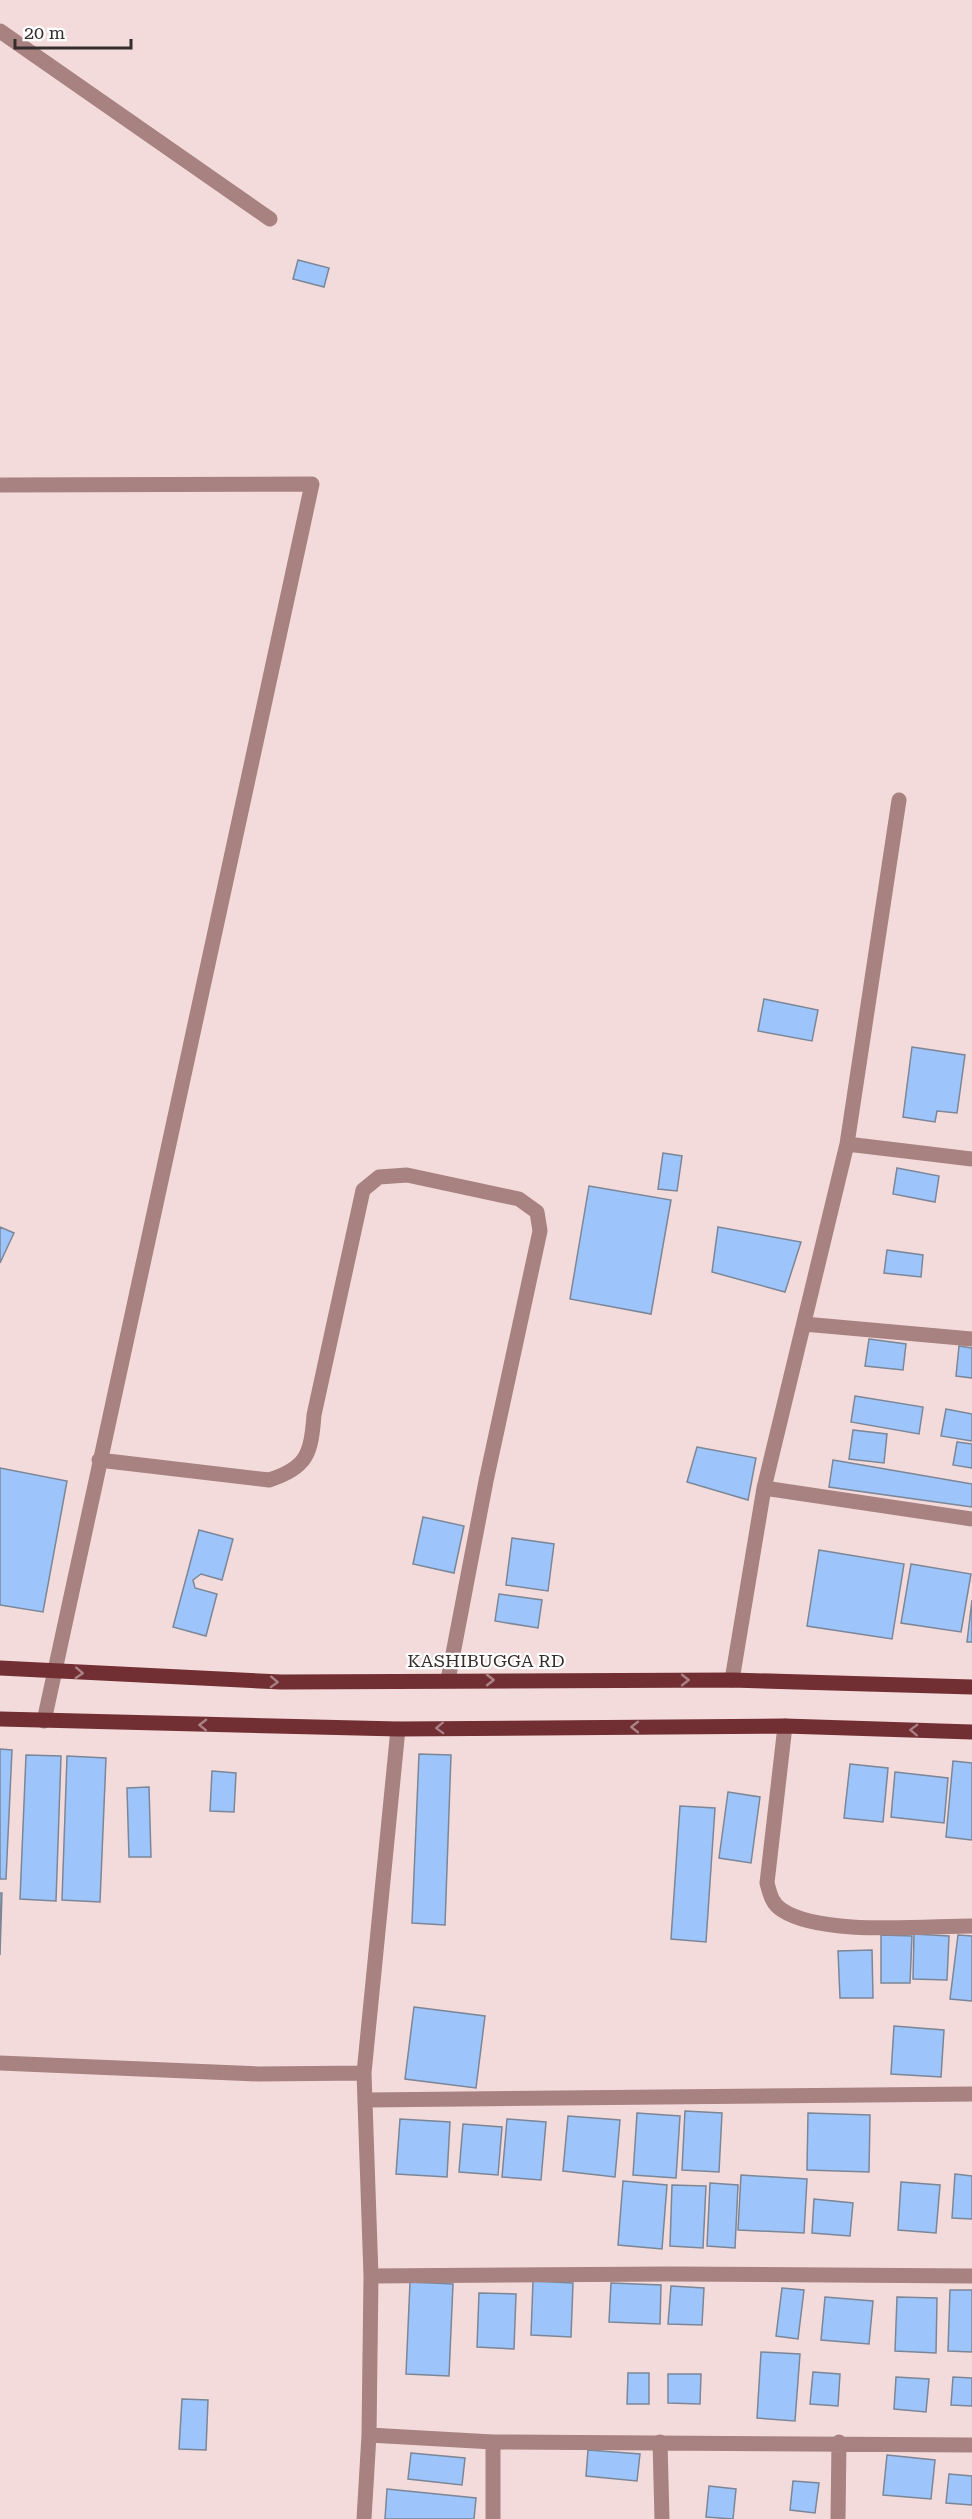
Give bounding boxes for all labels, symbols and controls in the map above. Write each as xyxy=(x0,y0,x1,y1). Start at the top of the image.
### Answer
scale bar xyxy=(15,12,130,50)
text: 20 m xyxy=(24,22,65,43)
street label: KASHIBUGGA RD xyxy=(407,1650,565,1671)
one-way arrow xyxy=(75,1666,84,1679)
one-way arrow xyxy=(486,1674,495,1686)
one-way arrow xyxy=(681,1674,690,1686)
one-way arrow xyxy=(270,1675,279,1688)
one-way arrow xyxy=(198,1718,207,1731)
one-way arrow xyxy=(630,1721,639,1733)
one-way arrow xyxy=(435,1722,444,1734)
one-way arrow xyxy=(909,1724,918,1737)

